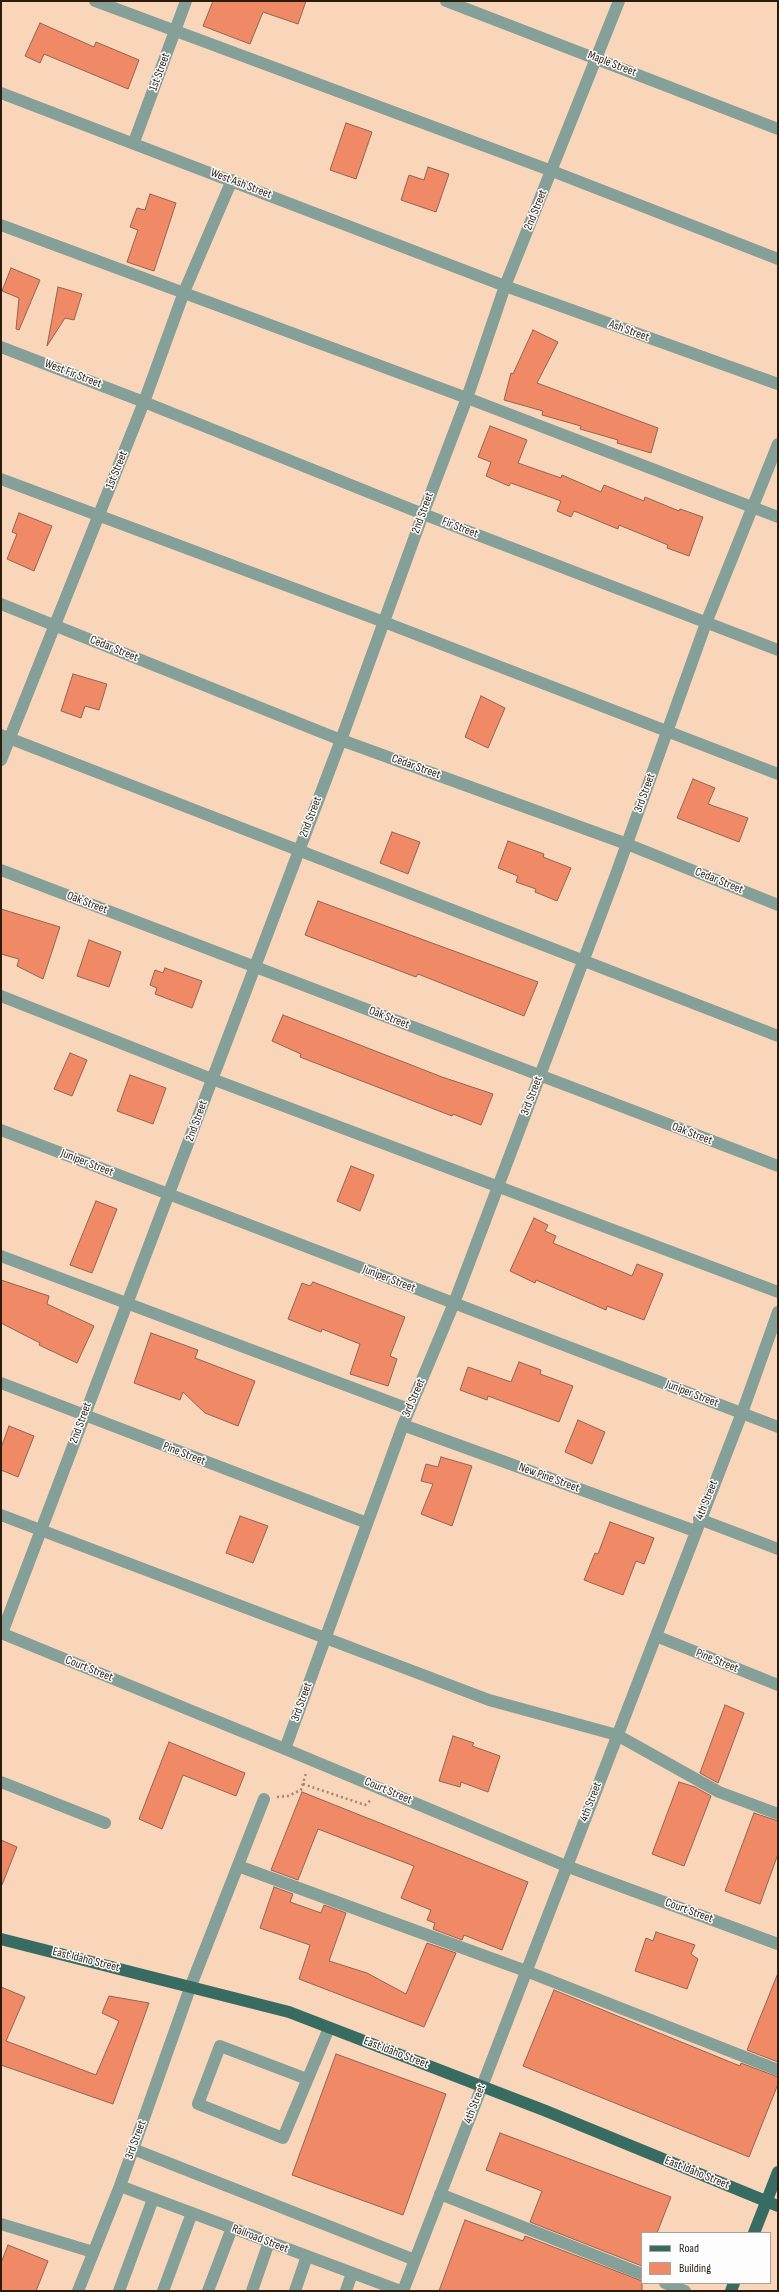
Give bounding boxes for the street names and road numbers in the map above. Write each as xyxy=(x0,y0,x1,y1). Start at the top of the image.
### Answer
street label: Maple Street xyxy=(586,48,638,80)
street label: 1st Street xyxy=(146,51,174,93)
street label: West Ash Street xyxy=(208,166,274,202)
street label: 2nd Street xyxy=(521,188,551,232)
street label: Ash Street xyxy=(607,317,651,345)
street label: West Fir Street xyxy=(42,357,104,391)
street label: 1st Street xyxy=(103,449,131,491)
street label: 2nd Street xyxy=(409,491,437,535)
street label: Fir Street xyxy=(440,515,480,541)
street label: Cedar Street xyxy=(88,633,140,665)
street label: Cedar Street xyxy=(390,752,442,782)
street label: 3rd Street xyxy=(631,772,659,814)
street label: 2nd Street xyxy=(297,795,325,839)
street label: Cedar Street xyxy=(693,865,745,897)
street label: Oak Street xyxy=(65,889,109,917)
street label: Oak Street xyxy=(367,1004,411,1032)
street label: 3rd Street xyxy=(518,1075,546,1117)
street label: 2nd Street xyxy=(183,1099,211,1143)
street label: Oak Street xyxy=(670,1120,714,1148)
street label: Juniper Street xyxy=(59,1146,115,1180)
street label: Juniper Street xyxy=(361,1262,417,1296)
street label: 3rd Street xyxy=(399,1377,429,1419)
street label: Juniper Street xyxy=(664,1377,720,1411)
street label: 2nd Street xyxy=(67,1401,95,1445)
street label: Pine Street xyxy=(161,1439,207,1469)
street label: New Pine Street xyxy=(516,1460,582,1496)
street label: 4th Street xyxy=(693,1478,721,1522)
street label: Pine Street xyxy=(694,1646,740,1676)
street label: Court Street xyxy=(63,1653,115,1685)
street label: 3rd Street xyxy=(288,1681,316,1723)
street label: Court Street xyxy=(362,1775,414,1807)
street label: 4th Street xyxy=(577,1780,605,1824)
street label: Court Street xyxy=(663,1896,715,1926)
street label: East Idaho Street xyxy=(51,1945,121,1975)
street label: East Idaho Street xyxy=(361,2034,431,2072)
street label: 4th Street xyxy=(461,2082,489,2126)
street label: 3rd Street xyxy=(122,2119,150,2161)
street label: East Idaho Street xyxy=(662,2153,732,2193)
street label: Railroad Street xyxy=(230,2222,290,2256)

